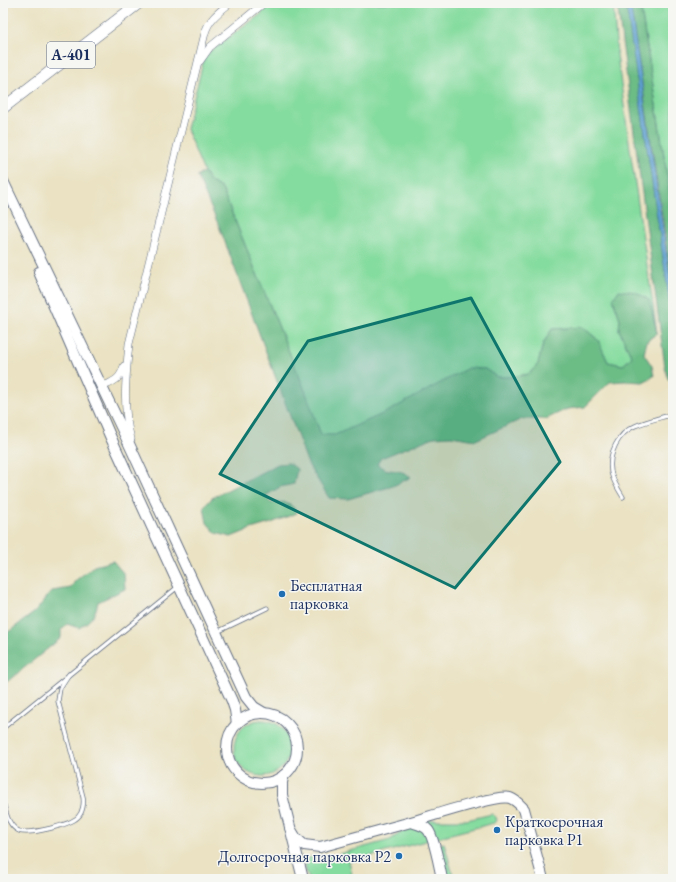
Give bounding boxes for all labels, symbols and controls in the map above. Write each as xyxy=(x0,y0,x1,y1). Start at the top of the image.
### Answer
road number: А-401 xyxy=(47,42,95,68)
place label: Бесплатная парковка xyxy=(290,575,362,614)
marker: Бесплатная парковка xyxy=(277,589,287,599)
place label: Краткосрочная парковка P1 xyxy=(505,811,603,850)
marker: Краткосрочная парковка P1 xyxy=(492,825,502,835)
place label: Долгосрочная парковка P2 xyxy=(218,846,391,867)
marker: Долгосрочная парковка P2 xyxy=(394,851,404,861)

